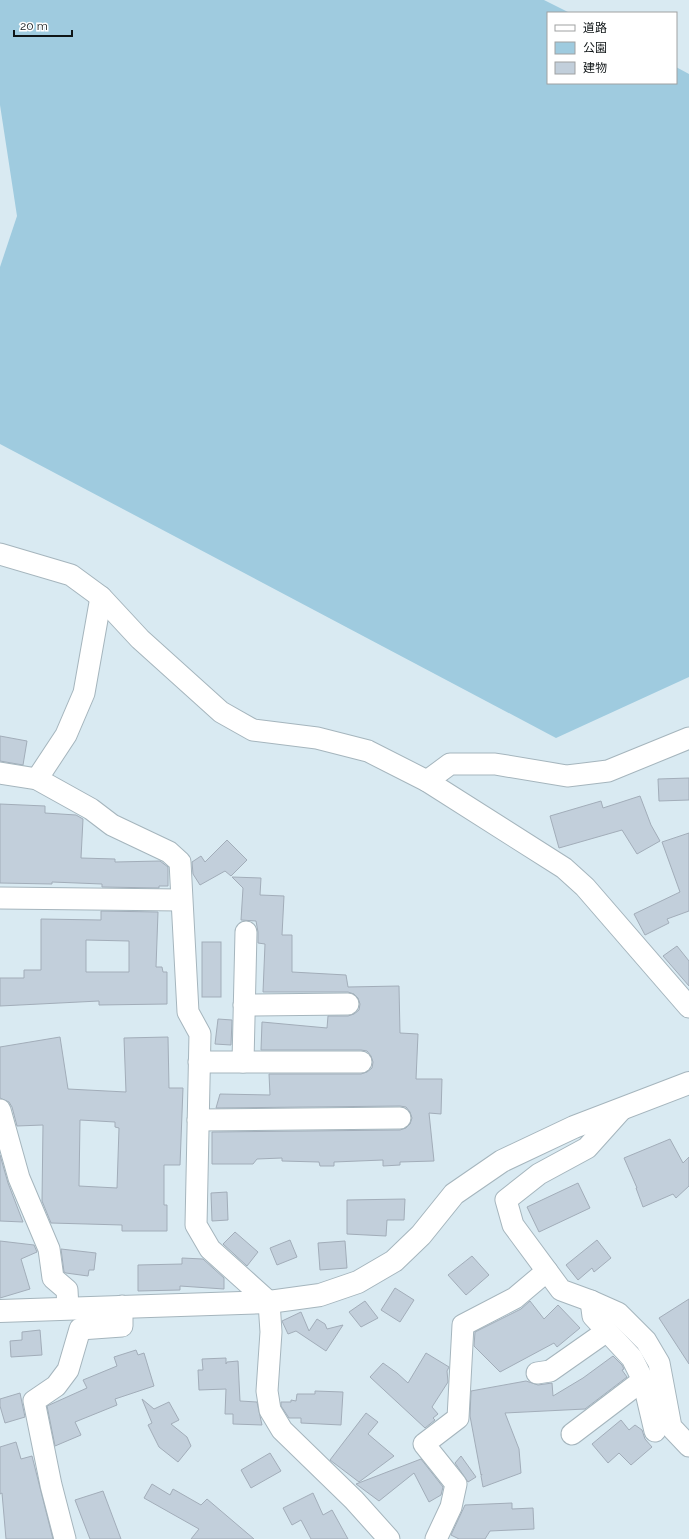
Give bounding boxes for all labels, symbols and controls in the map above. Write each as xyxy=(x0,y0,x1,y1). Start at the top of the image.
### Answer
scale bar xyxy=(14,12,72,38)
legend xyxy=(547,12,677,84)
text: 20 m xyxy=(20,19,48,33)
text: 道路 xyxy=(583,21,607,35)
text: 公園 xyxy=(583,41,607,55)
text: 建物 xyxy=(583,61,607,75)

